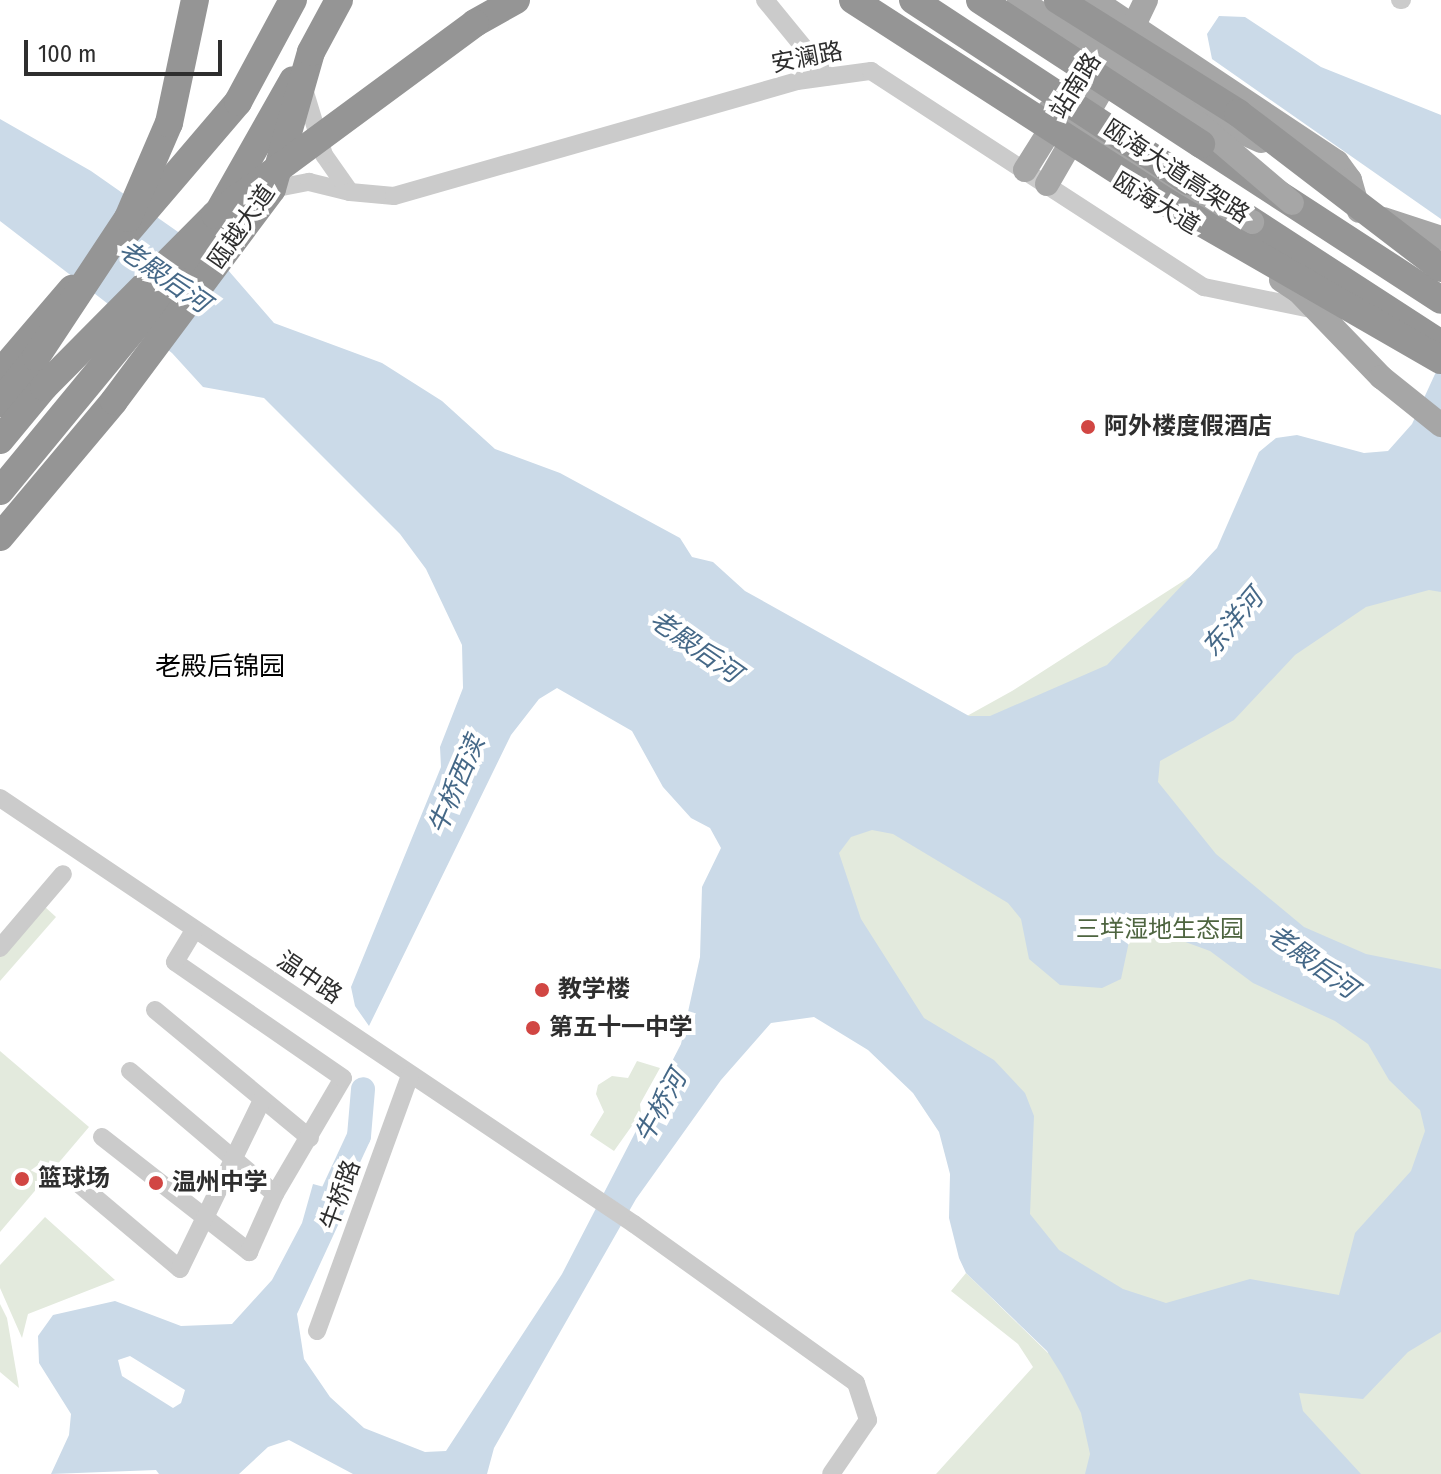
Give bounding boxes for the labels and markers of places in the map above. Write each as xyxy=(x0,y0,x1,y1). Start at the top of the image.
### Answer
place label: 阿外楼度假酒店 xyxy=(1104,413,1272,441)
marker: 阿外楼度假酒店 xyxy=(1079,418,1097,436)
place label: 教学楼 xyxy=(558,976,630,1004)
marker: 教学楼 xyxy=(533,981,551,999)
place label: 第五十一中学 xyxy=(549,1014,693,1042)
marker: 第五十一中学 xyxy=(524,1019,542,1037)
place label: 篮球场 xyxy=(38,1165,110,1193)
place label: 温州中学 xyxy=(172,1169,268,1197)
marker: 篮球场 xyxy=(13,1170,31,1188)
marker: 温州中学 xyxy=(147,1174,165,1192)

